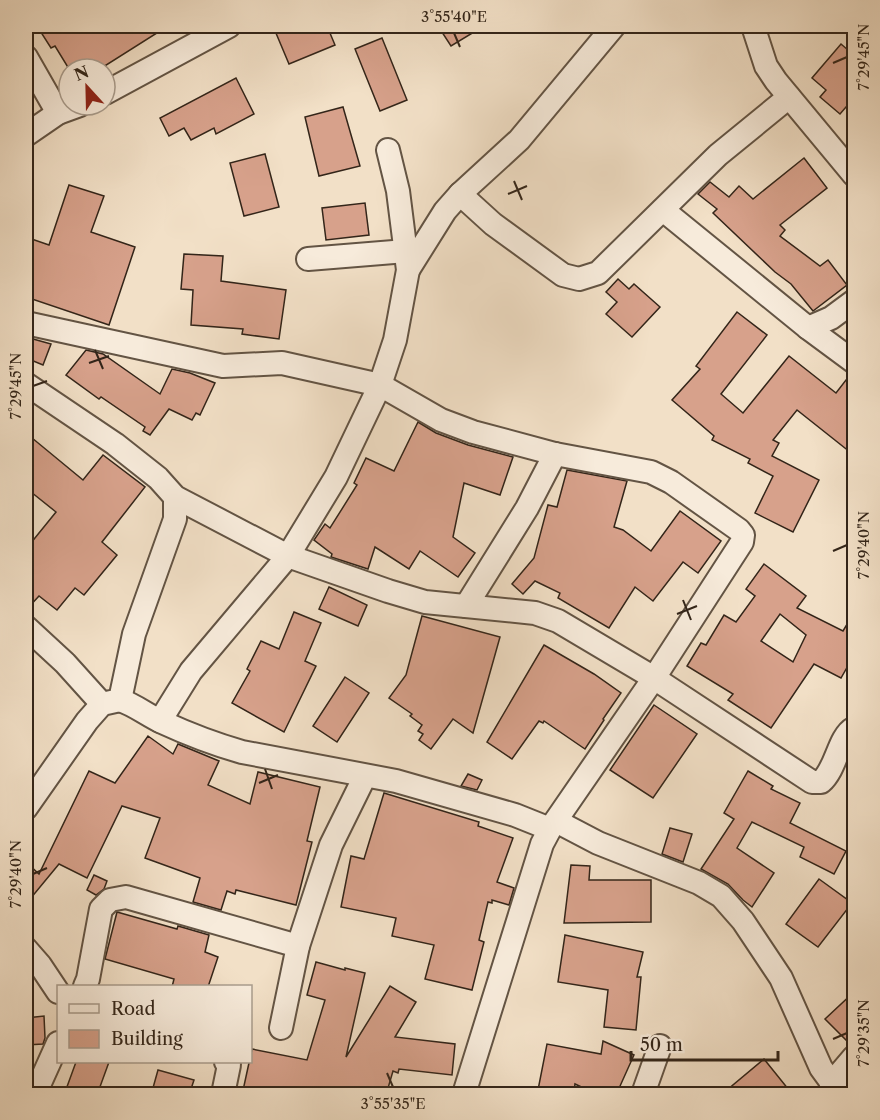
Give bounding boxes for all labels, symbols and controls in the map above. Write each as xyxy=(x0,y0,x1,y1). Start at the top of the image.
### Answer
text: 3°55'40"E xyxy=(421,7,487,26)
text: 7°29'45"N xyxy=(854,23,873,91)
north arrow xyxy=(57,57,117,117)
text: N xyxy=(71,61,92,85)
text: 7°29'45"N xyxy=(6,352,25,420)
text: 7°29'40"N xyxy=(854,511,873,579)
text: 7°29'40"N xyxy=(6,840,25,908)
legend xyxy=(57,985,252,1063)
text: Road xyxy=(111,998,156,1020)
text: 7°29'35"N xyxy=(854,999,873,1067)
scale bar xyxy=(631,1024,778,1062)
text: Building xyxy=(111,1028,183,1050)
text: 50 m xyxy=(640,1034,683,1056)
text: 3°55'35"E xyxy=(360,1094,426,1113)

